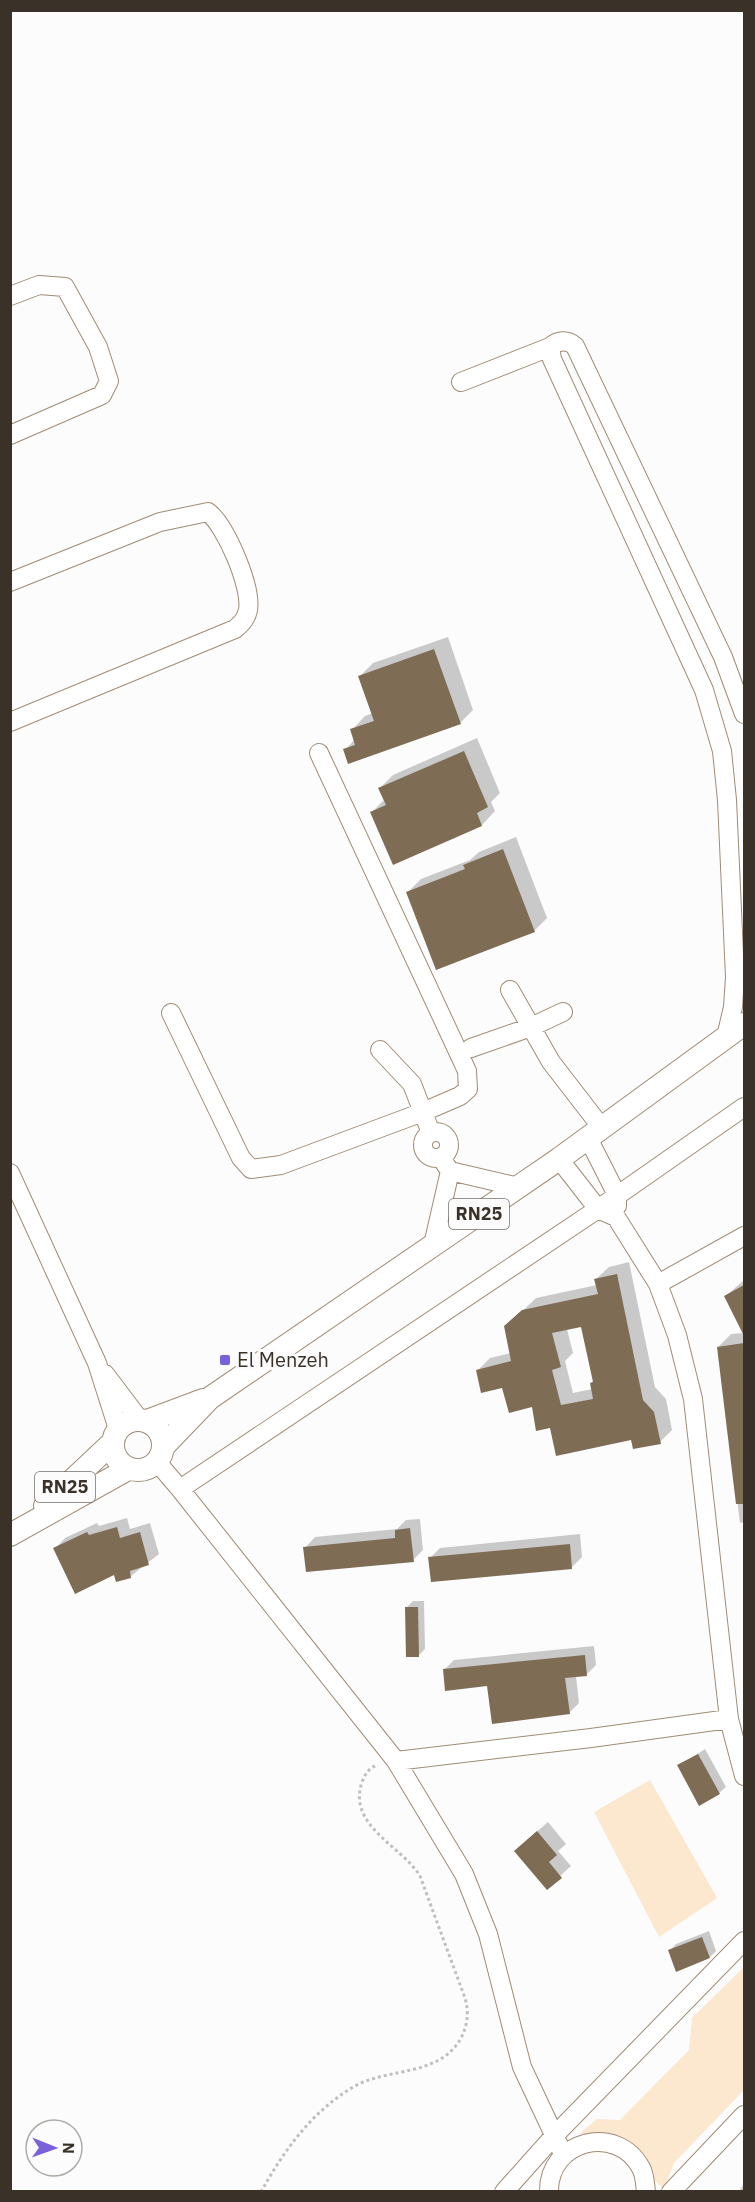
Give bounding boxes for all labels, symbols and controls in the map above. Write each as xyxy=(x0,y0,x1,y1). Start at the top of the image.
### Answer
road number: RN25 xyxy=(449,1199,509,1229)
place label: El Menzeh xyxy=(237,1346,329,1373)
marker: El Menzeh xyxy=(218,1353,232,1367)
road number: RN25 xyxy=(35,1472,95,1502)
north arrow xyxy=(24,2118,84,2178)
text: N xyxy=(59,2142,79,2154)

